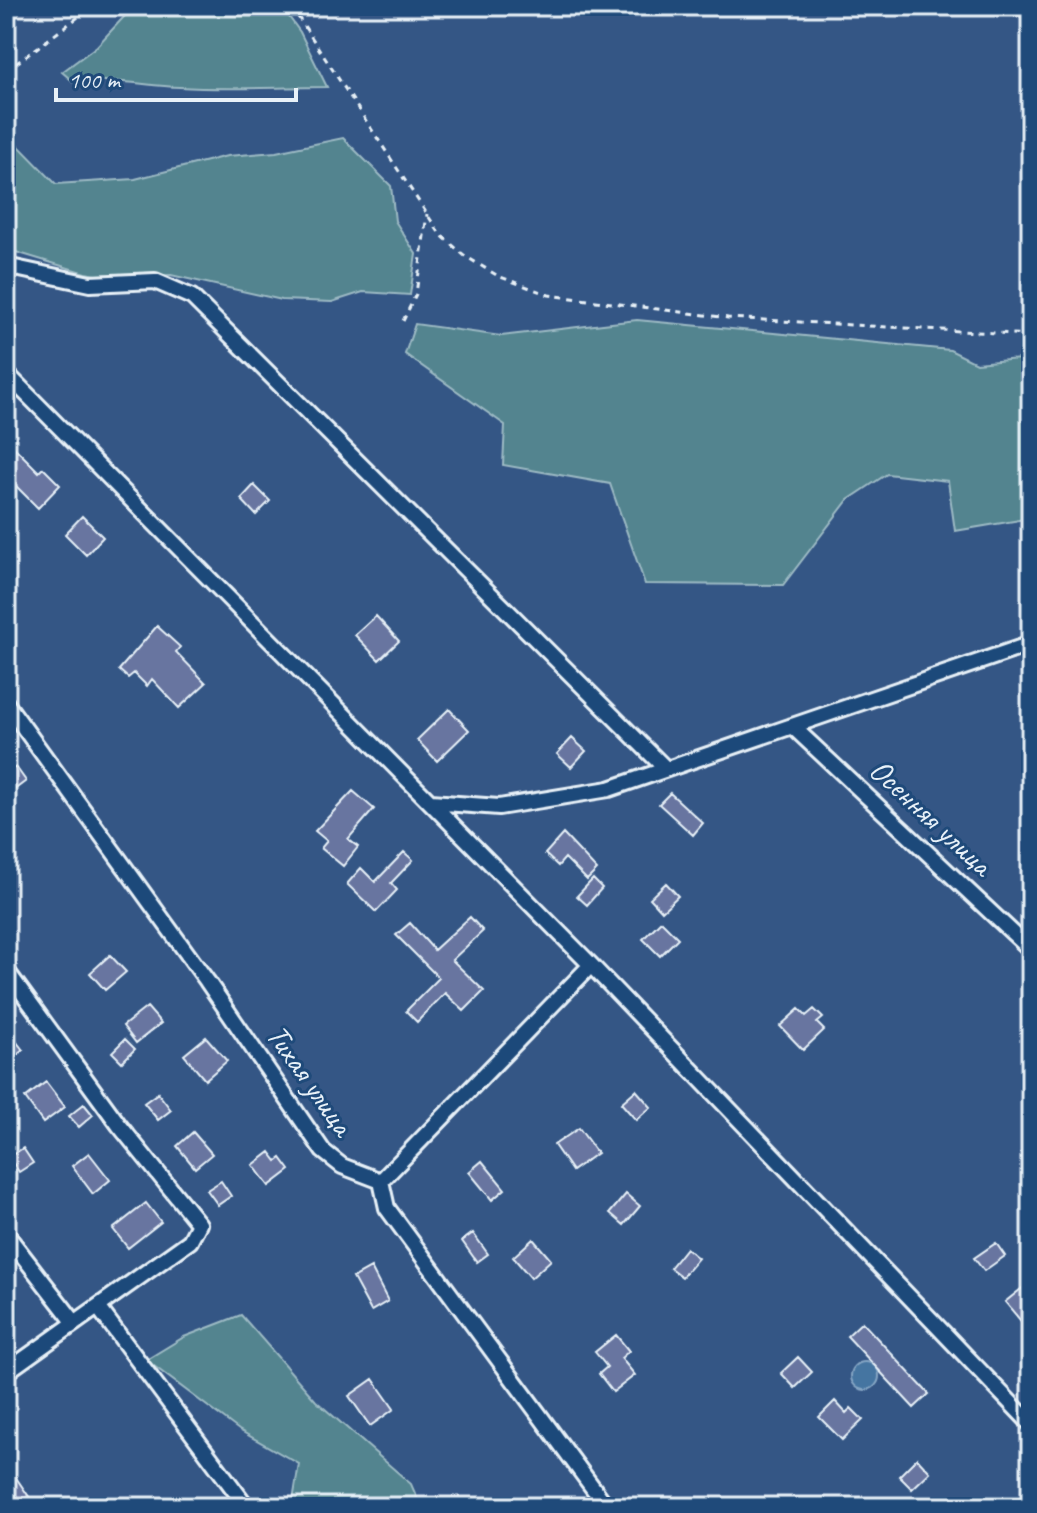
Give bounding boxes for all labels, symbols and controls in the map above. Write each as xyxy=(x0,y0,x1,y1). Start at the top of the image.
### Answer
scale bar xyxy=(56,52,296,102)
text: 100 m xyxy=(68,65,122,95)
street label: Осенняя улица xyxy=(861,750,1003,886)
street label: Тихая улица xyxy=(257,1016,365,1146)

